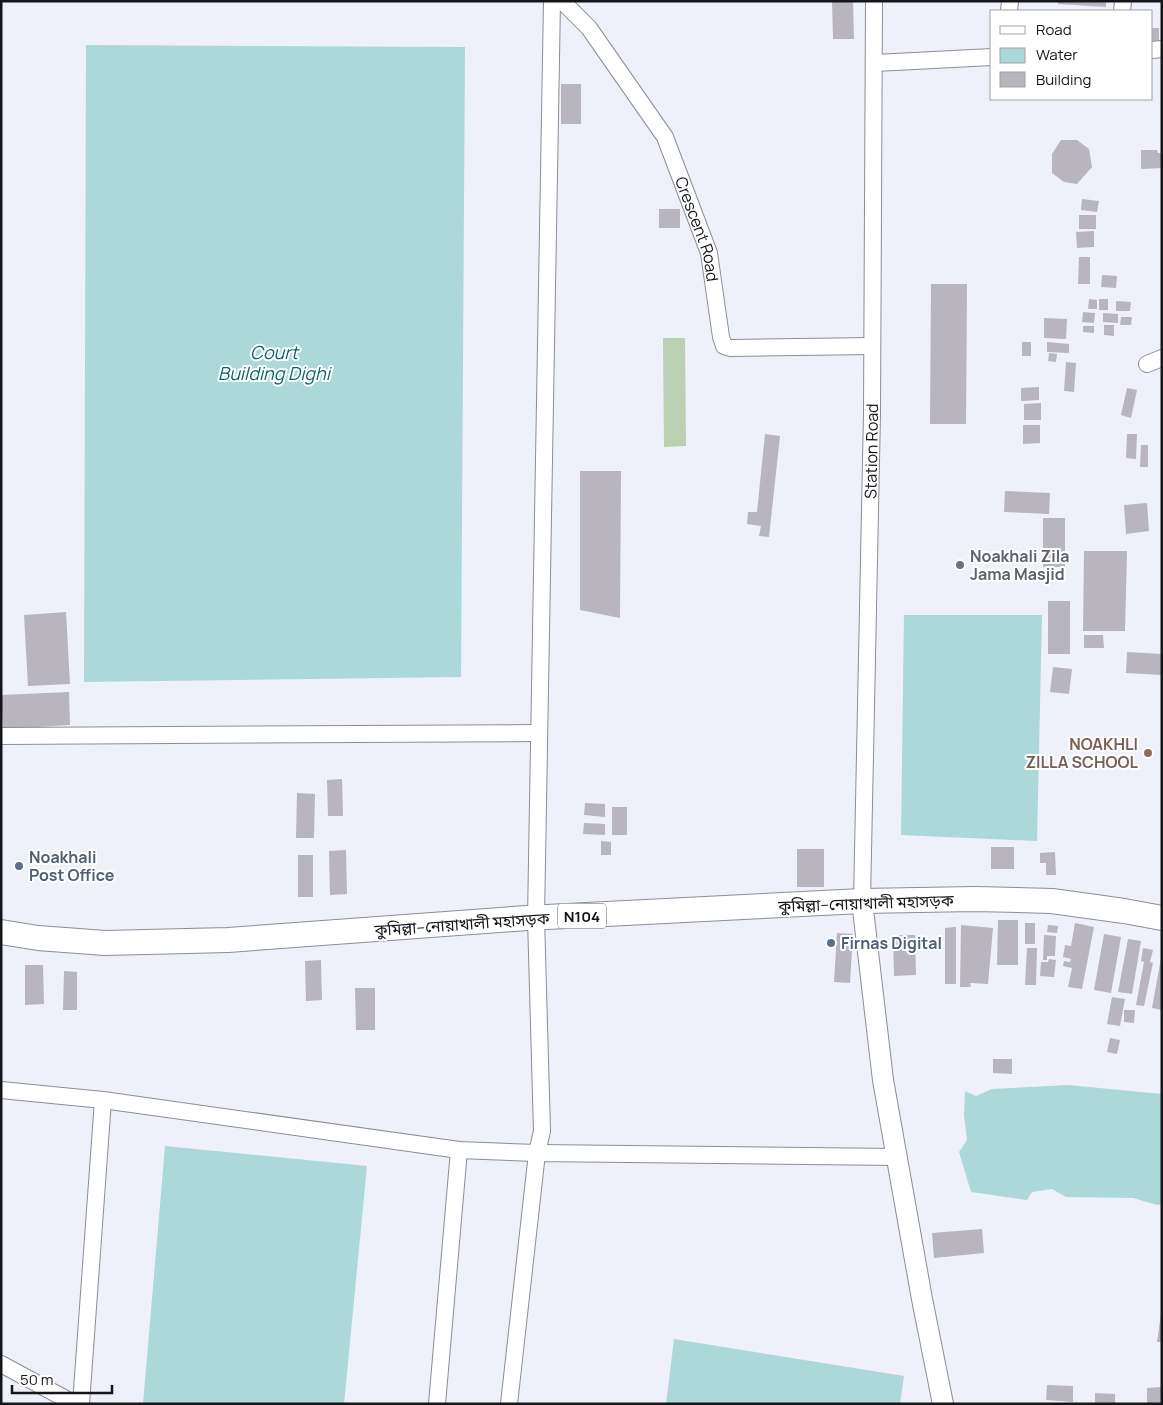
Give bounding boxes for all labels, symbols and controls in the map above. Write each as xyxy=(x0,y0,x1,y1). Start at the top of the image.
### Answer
legend xyxy=(990,10,1153,100)
text: Road xyxy=(1036,19,1072,40)
text: Water xyxy=(1036,44,1078,65)
text: Building xyxy=(1036,69,1091,90)
street label: Crescent Road xyxy=(670,173,724,283)
water label: Court Building Dighi xyxy=(218,340,333,385)
street label: Station Road xyxy=(859,403,883,499)
place label: Noakhali Zila Jama Masjid xyxy=(970,545,1069,585)
marker: Noakhali Zila Jama Masjid xyxy=(954,559,966,571)
place label: NOAKHLI ZILLA SCHOOL xyxy=(1025,733,1138,773)
marker: NOAKHLI ZILLA SCHOOL xyxy=(1142,747,1154,759)
place label: Noakhali Post Office xyxy=(29,846,115,886)
marker: Noakhali Post Office xyxy=(13,860,25,872)
street label: কুমিল্লা–নোয়াখালী মহাসড়ক xyxy=(777,889,955,917)
road number: N104 xyxy=(558,904,606,928)
street label: কুমিল্লা–নোয়াখালী মহাসড়ক xyxy=(373,907,551,941)
place label: Firnas Digital xyxy=(841,932,942,954)
marker: Firnas Digital xyxy=(825,937,837,949)
scale bar xyxy=(12,1362,112,1394)
text: 50 m xyxy=(20,1369,54,1390)

